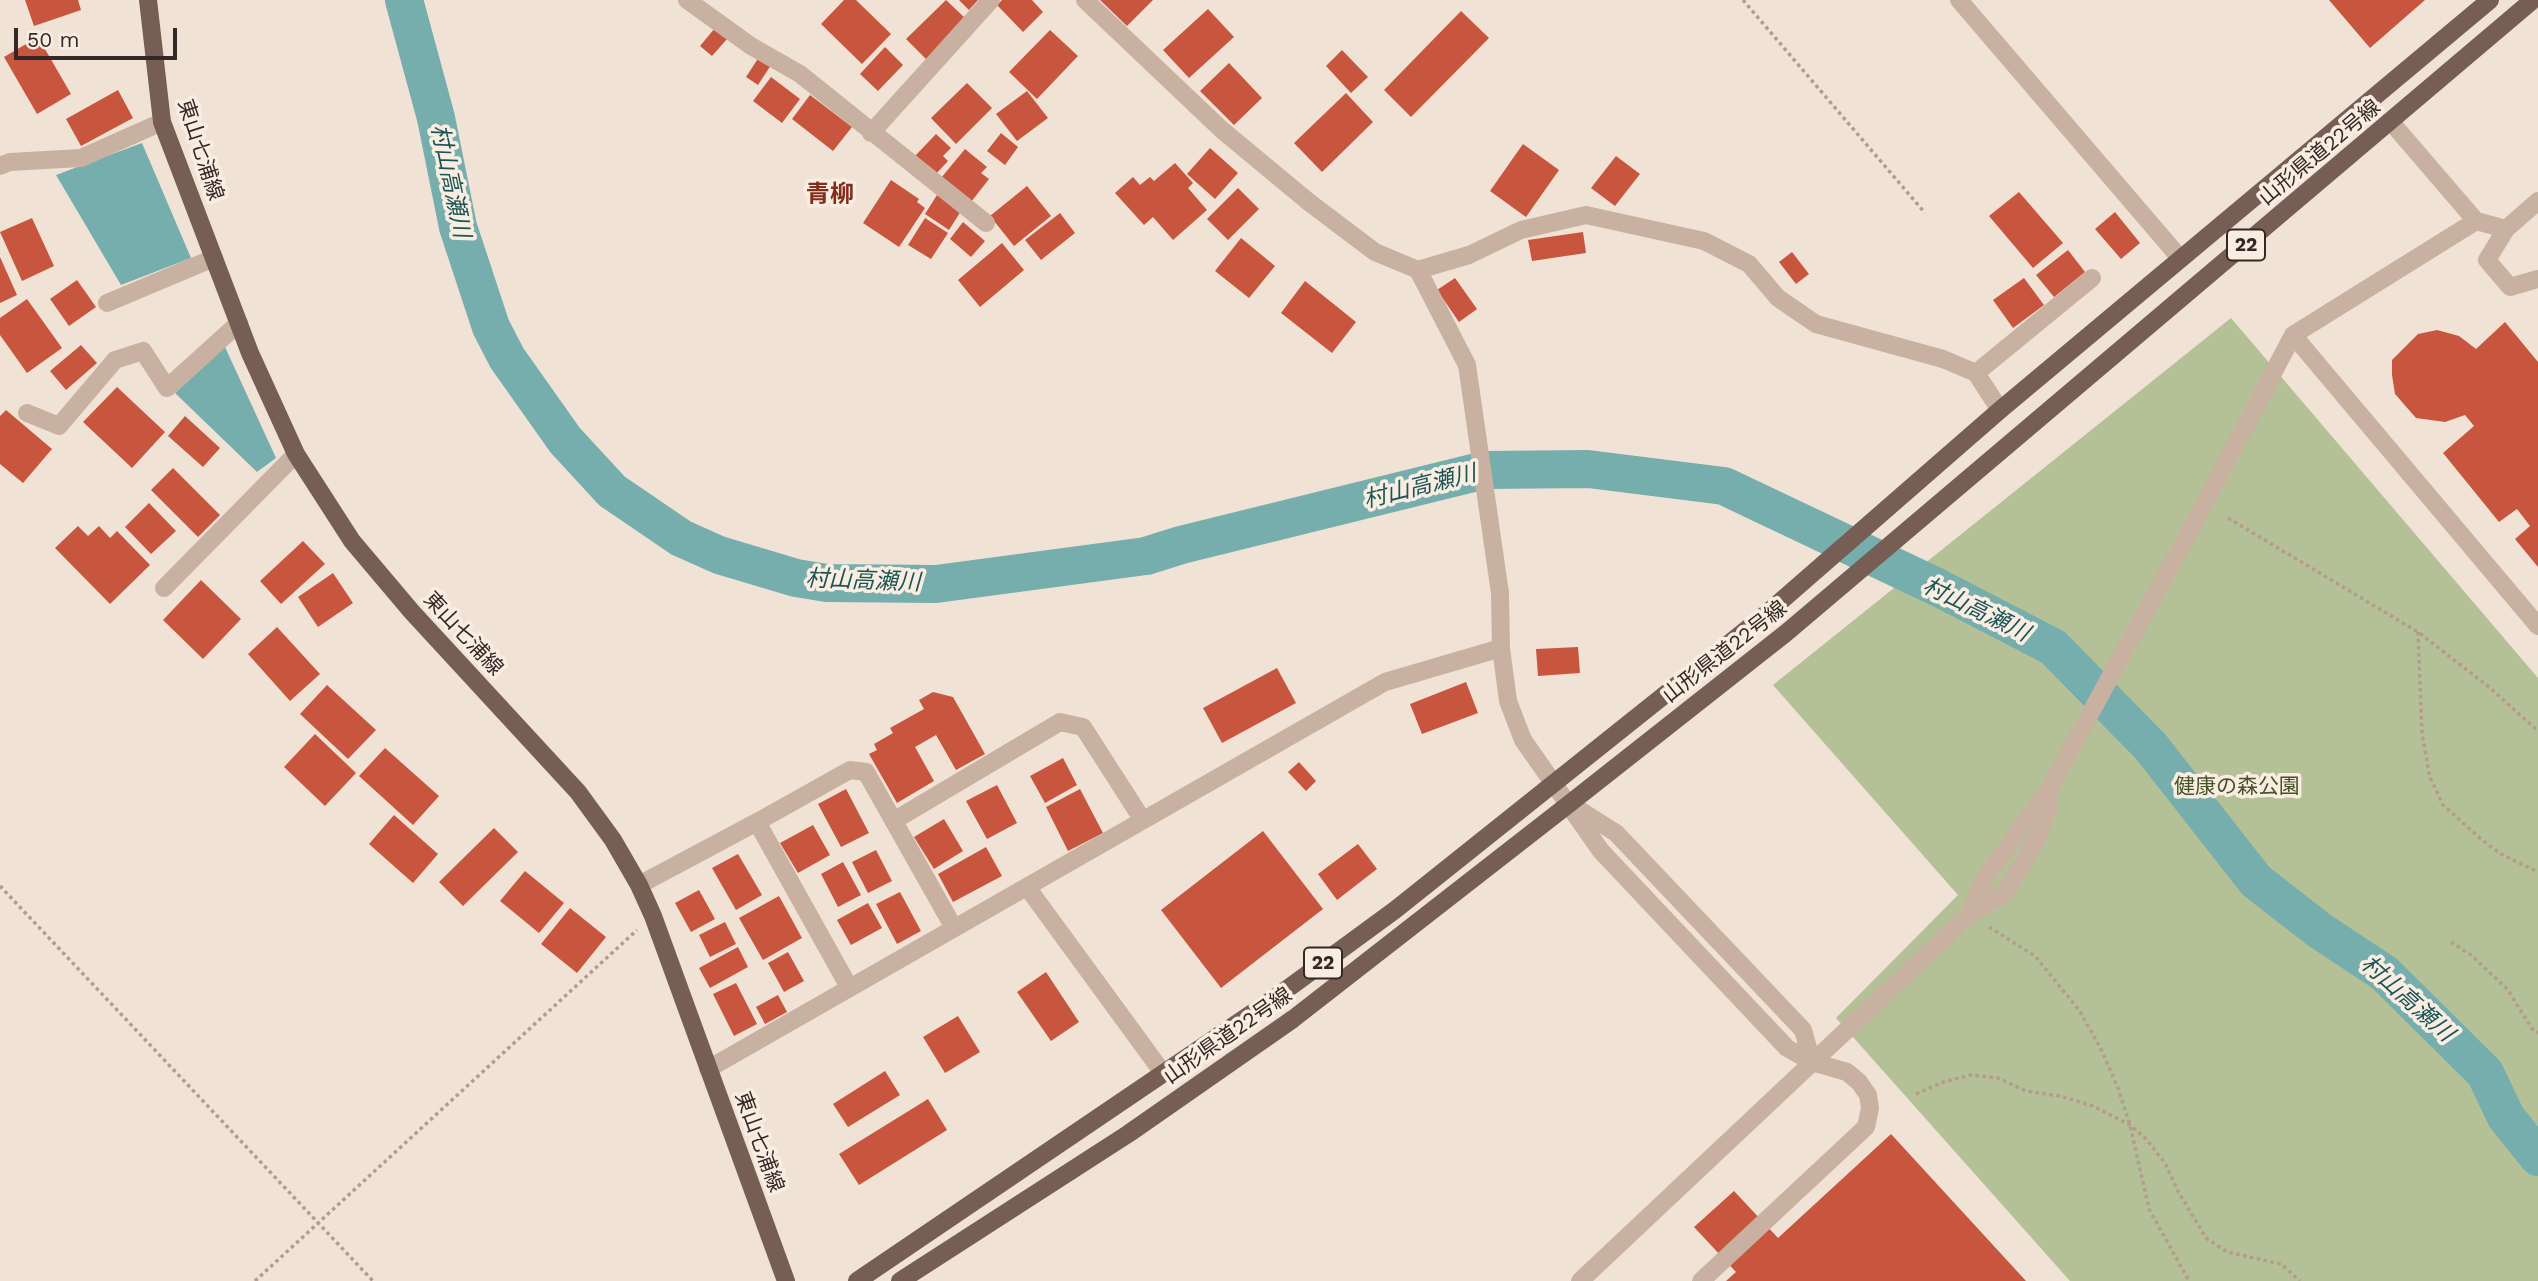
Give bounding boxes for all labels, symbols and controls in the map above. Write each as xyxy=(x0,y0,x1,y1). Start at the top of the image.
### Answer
scale bar xyxy=(18,14,180,58)
text: 50 m xyxy=(27,27,79,52)
street label: 山形県道22号線 xyxy=(2254,95,2386,211)
street label: 東山七浦線 xyxy=(172,96,228,204)
water label: 村山高瀬川 xyxy=(425,122,475,240)
district label: 青柳 xyxy=(806,181,854,209)
road number: 22 xyxy=(2227,230,2265,260)
water label: 村山高瀬川 xyxy=(1361,460,1479,514)
water label: 村山高瀬川 xyxy=(805,565,921,597)
water label: 村山高瀬川 xyxy=(1918,572,2034,648)
street label: 東山七浦線 xyxy=(418,587,508,681)
street label: 山形県道22号線 xyxy=(1658,596,1792,708)
park label: 健康の森公園 xyxy=(2174,774,2300,800)
road number: 22 xyxy=(1304,948,1342,979)
water label: 村山高瀬川 xyxy=(2355,950,2459,1048)
street label: 山形県道22号線 xyxy=(1159,983,1297,1089)
street label: 東山七浦線 xyxy=(729,1088,789,1196)

